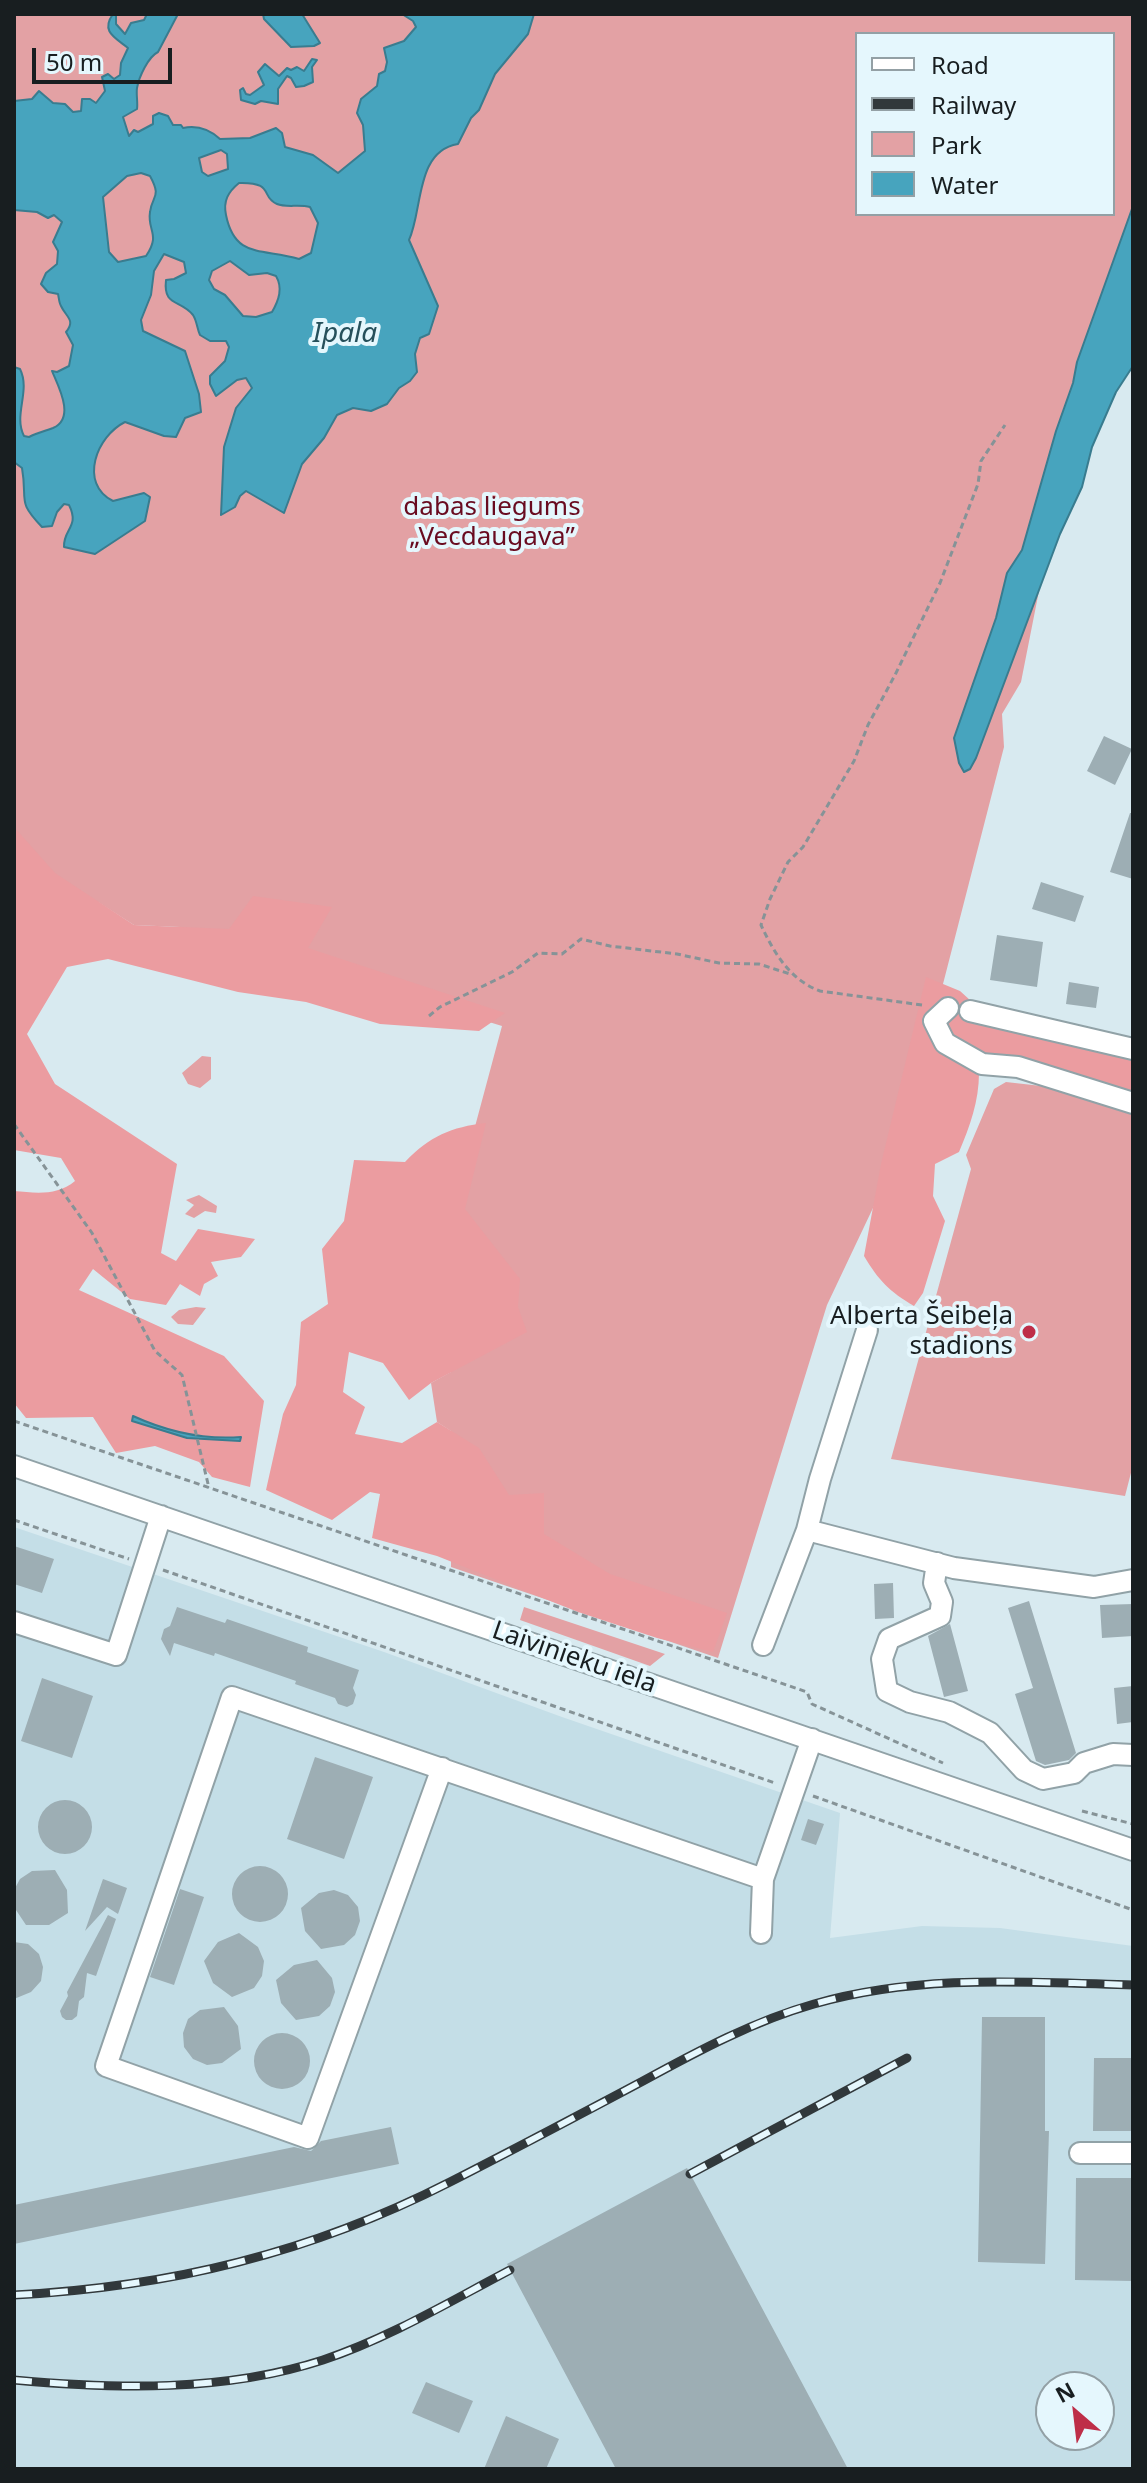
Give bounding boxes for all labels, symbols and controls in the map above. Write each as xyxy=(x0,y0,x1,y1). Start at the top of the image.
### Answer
scale bar xyxy=(36,32,176,82)
legend xyxy=(855,32,1115,216)
text: 50 m xyxy=(46,45,102,78)
text: Road xyxy=(931,48,989,81)
text: Railway xyxy=(931,88,1016,121)
text: Park xyxy=(931,128,982,161)
text: Water xyxy=(931,168,998,201)
water label: Ipala xyxy=(313,317,377,351)
park label: dabas liegums „Vecdaugava” xyxy=(403,492,581,554)
place label: Alberta Šeibeļa stadions xyxy=(830,1301,1013,1362)
marker: Alberta Šeibeļa stadions xyxy=(1020,1323,1038,1341)
street label: Laivinieku iela xyxy=(488,1615,660,1701)
north arrow xyxy=(1035,2371,1115,2451)
text: N xyxy=(1050,2374,1080,2409)

